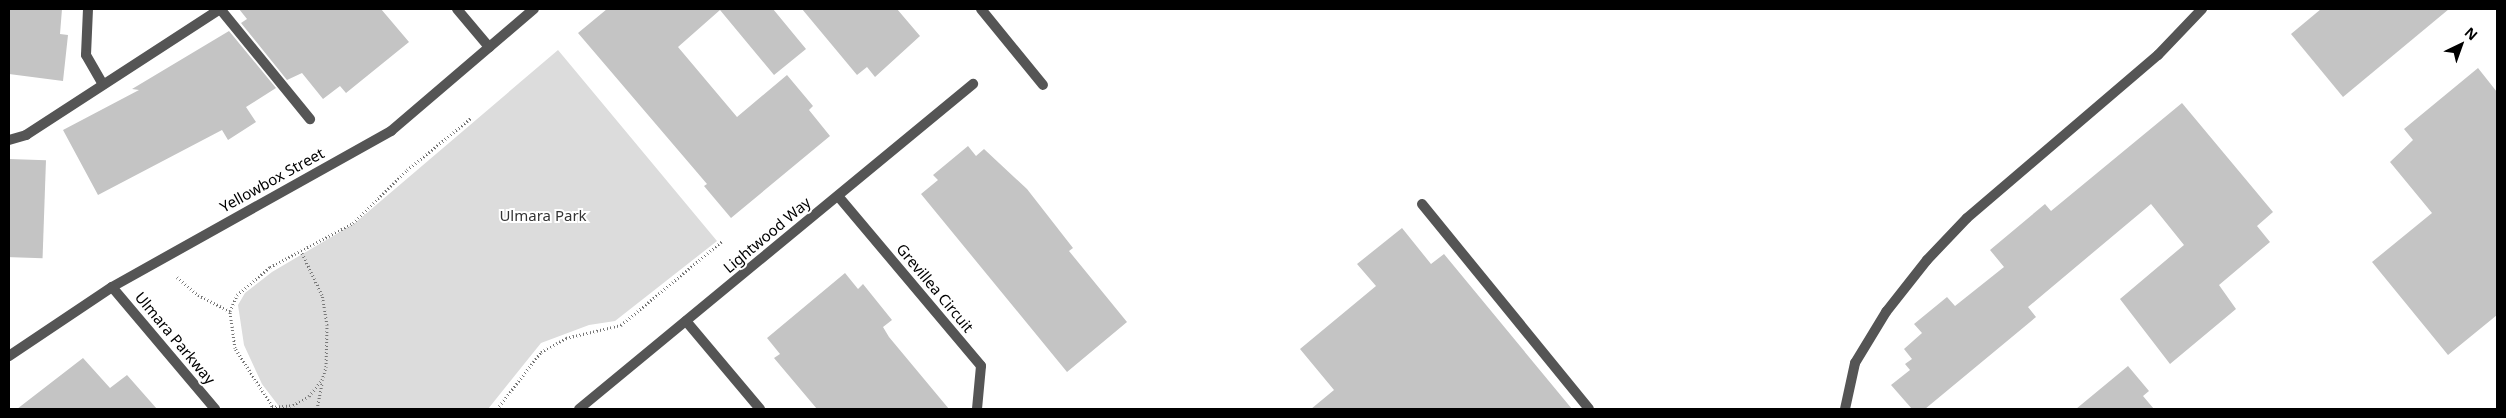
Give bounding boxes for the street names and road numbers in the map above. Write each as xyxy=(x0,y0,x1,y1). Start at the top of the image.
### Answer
street label: Yellowbox Street xyxy=(217,144,327,216)
street label: Lightwood Way xyxy=(720,193,814,277)
street label: Grevillea Circuit xyxy=(893,240,977,336)
street label: Ulmara Parkway xyxy=(131,288,219,388)

